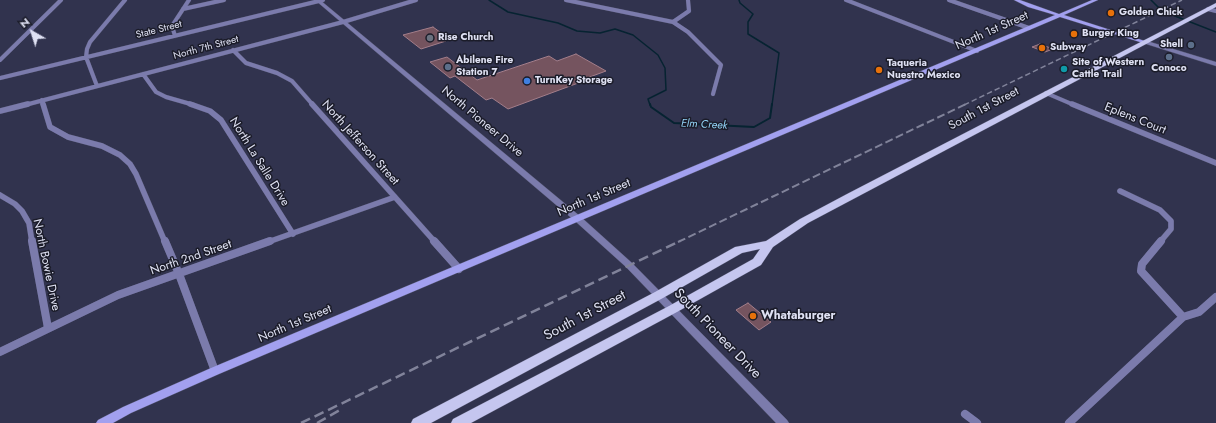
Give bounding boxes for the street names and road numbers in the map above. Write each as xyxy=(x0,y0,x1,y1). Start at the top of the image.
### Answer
street label: North 1st Street xyxy=(953,9,1031,53)
street label: State Street xyxy=(135,18,183,42)
street label: North 7th Street xyxy=(172,34,240,62)
street label: North Pioneer Drive xyxy=(438,84,526,160)
street label: South 1st Street xyxy=(946,84,1022,134)
street label: North Jefferson Street xyxy=(318,98,402,188)
street label: Eplens Court xyxy=(1102,100,1168,138)
street label: North La Salle Drive xyxy=(226,115,292,209)
street label: North 1st Street xyxy=(555,176,633,220)
street label: North Bowie Drive xyxy=(29,218,63,312)
street label: North 2nd Street xyxy=(148,237,234,279)
street label: South Pioneer Drive xyxy=(670,286,764,382)
street label: South 1st Street xyxy=(541,287,629,345)
street label: North 1st Street xyxy=(256,302,334,346)

